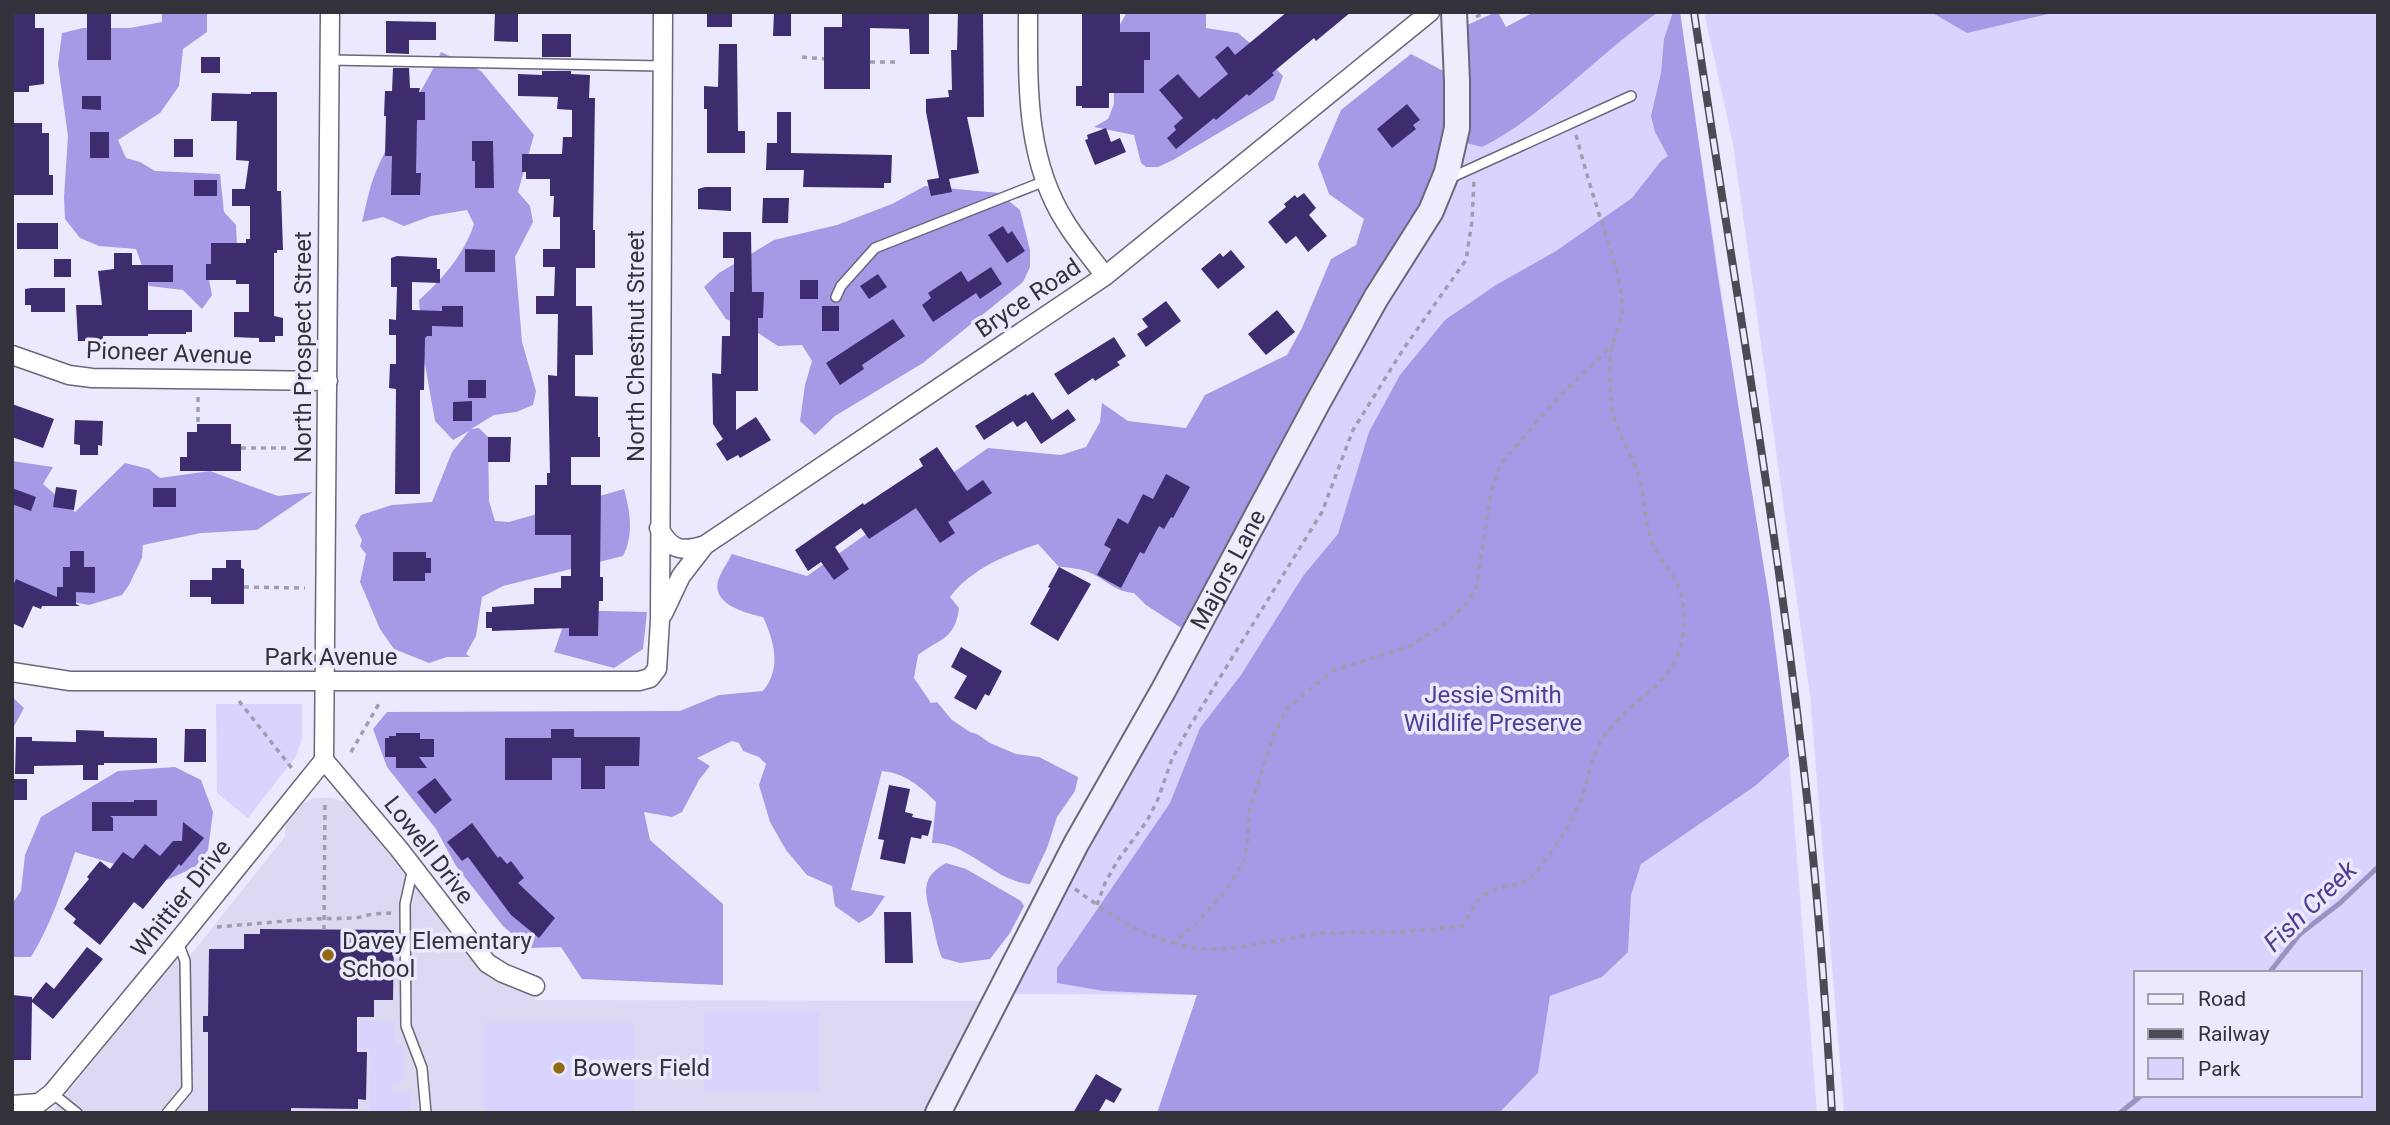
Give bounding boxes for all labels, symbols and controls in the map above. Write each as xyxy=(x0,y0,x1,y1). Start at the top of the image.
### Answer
street label: North Chestnut Street xyxy=(622,230,650,462)
street label: North Prospect Street xyxy=(289,231,317,463)
street label: Bryce Road xyxy=(970,253,1086,343)
street label: Pioneer Avenue xyxy=(86,336,252,370)
street label: Majors Lane xyxy=(1185,505,1272,634)
street label: Park Avenue xyxy=(265,643,397,671)
park label: Jessie Smith Wildlife Preserve xyxy=(1404,681,1582,737)
street label: Lowell Drive xyxy=(378,791,480,909)
street label: Whittier Drive xyxy=(125,834,237,962)
water label: Fish Creek xyxy=(2257,854,2364,958)
place label: Davey Elementary School xyxy=(342,927,532,983)
marker: Davey Elementary School xyxy=(320,947,336,963)
legend xyxy=(2134,971,2362,1097)
text: Road xyxy=(2198,987,2246,1011)
text: Railway xyxy=(2198,1022,2270,1046)
place label: Bowers Field xyxy=(573,1054,710,1082)
text: Park xyxy=(2198,1057,2241,1081)
marker: Bowers Field xyxy=(551,1060,567,1076)

